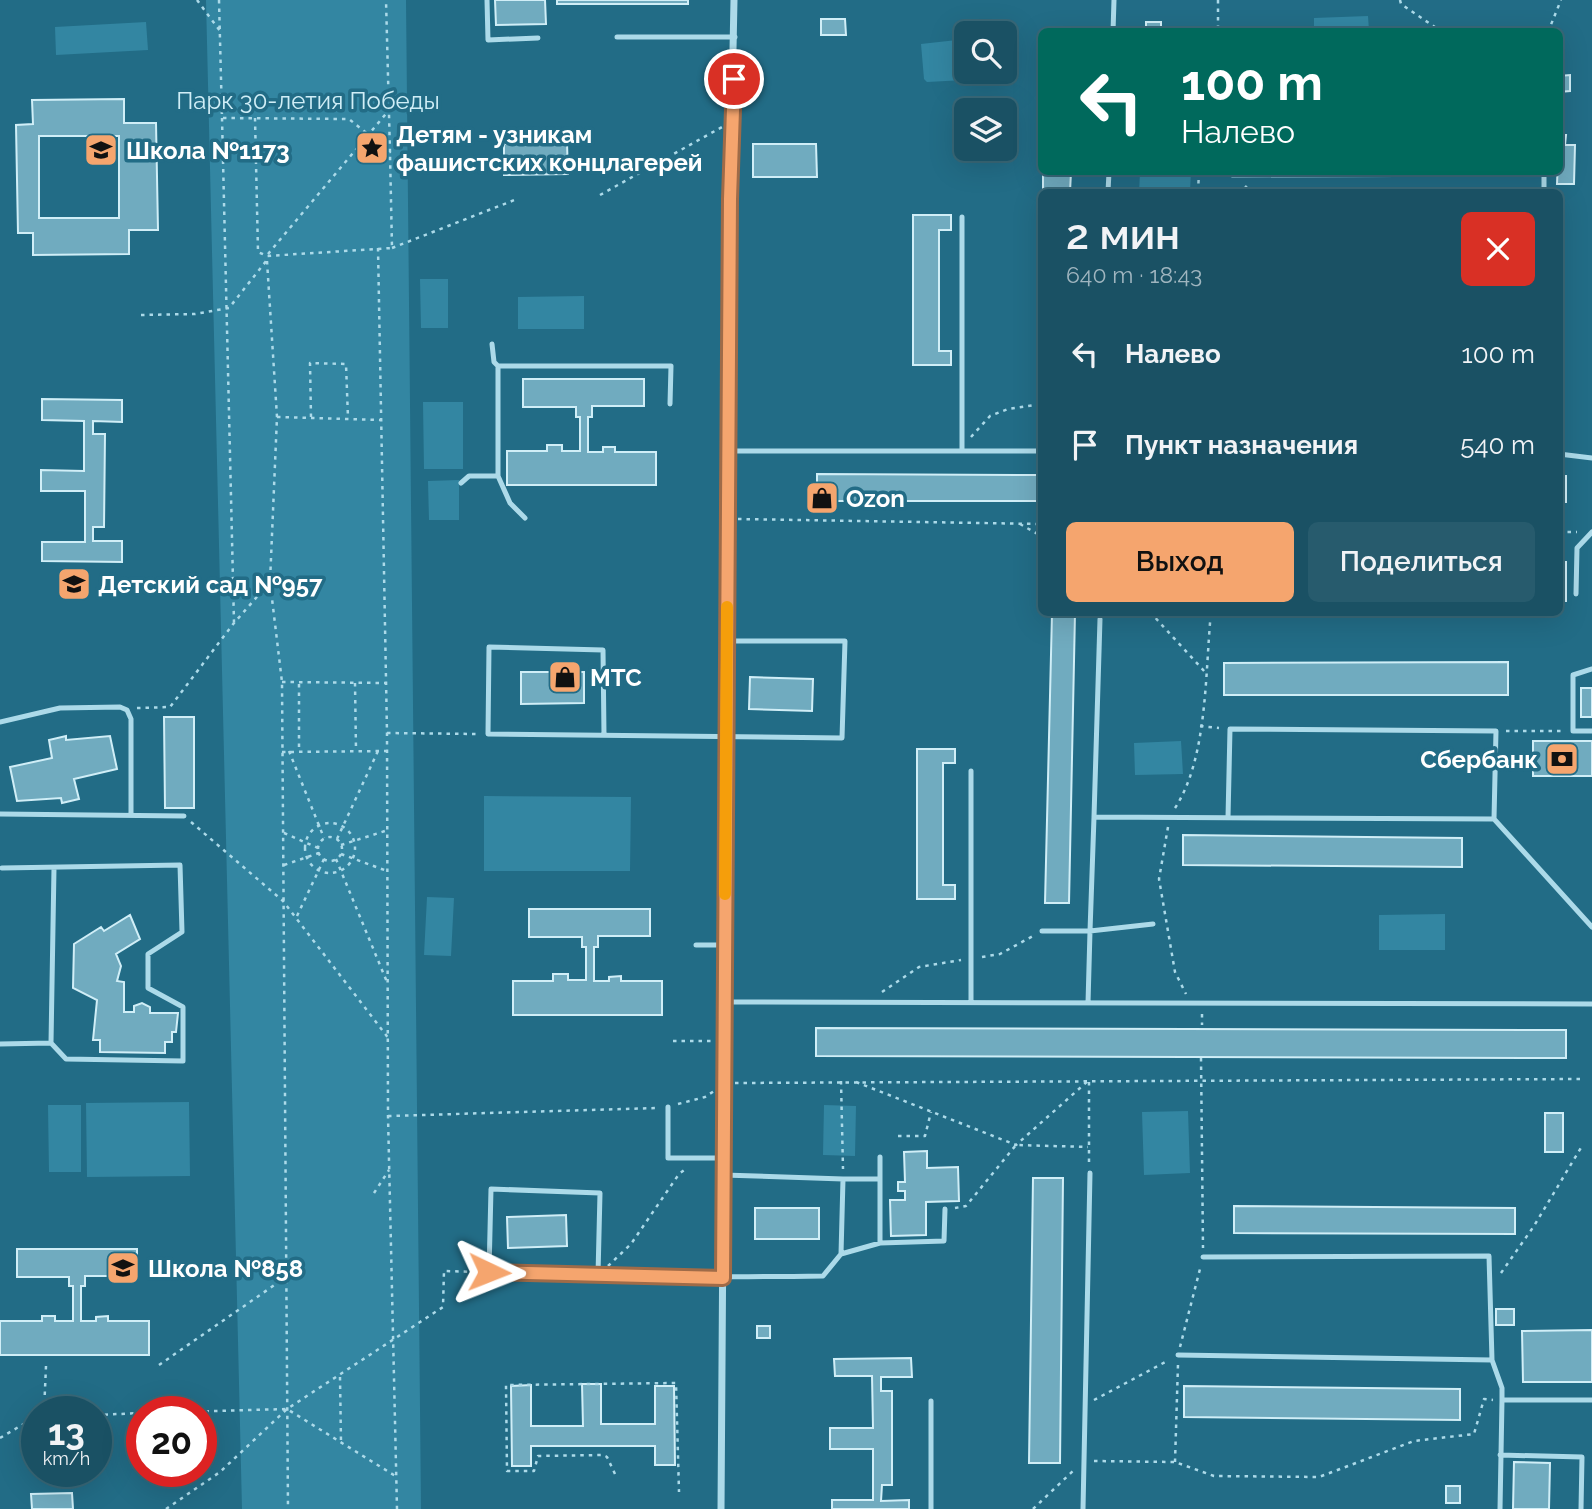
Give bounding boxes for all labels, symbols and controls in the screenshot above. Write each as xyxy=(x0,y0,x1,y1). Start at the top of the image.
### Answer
map controls xyxy=(954,21,1017,161)
button: search xyxy=(954,21,1017,84)
pin xyxy=(704,49,764,109)
text: 100 m xyxy=(1181,54,1323,111)
icon: left xyxy=(1066,56,1157,147)
icon: arrive xyxy=(715,60,753,98)
park label: Парк 30-летия Победы xyxy=(176,86,440,115)
button: layers xyxy=(954,98,1017,161)
text: Налево xyxy=(1181,113,1295,150)
place label: Детям - узникам фашистских концлагерей xyxy=(396,120,703,177)
place icon: Детям - узникам фашистских концлагерей xyxy=(353,129,391,167)
school or university icon: Школа №1173 xyxy=(82,131,120,169)
place label: Школа №1173 xyxy=(126,136,290,165)
text: 2 мин xyxy=(1066,210,1180,259)
button: close xyxy=(1461,212,1535,286)
text: 640 m · 18:43 xyxy=(1066,261,1202,288)
icon: left xyxy=(1066,335,1104,373)
text: Налево xyxy=(1125,339,1221,369)
text: 100 m xyxy=(1462,339,1535,369)
icon: arrive xyxy=(1066,426,1104,464)
text: Пункт назначения xyxy=(1125,430,1358,460)
text: 540 m xyxy=(1460,430,1535,460)
shop icon: Ozon xyxy=(803,479,841,517)
place label: Ozon xyxy=(846,484,905,513)
button: Выход xyxy=(1066,522,1294,602)
button: Поделиться xyxy=(1308,522,1535,602)
school or university icon: Детский сад №957 xyxy=(55,565,93,603)
place label: Детский сад №957 xyxy=(98,570,323,599)
shop icon: МТС xyxy=(546,658,584,696)
place label: МТС xyxy=(590,663,642,692)
bank icon: Сбербанк xyxy=(1543,740,1581,778)
place label: Сбербанк xyxy=(1420,745,1538,774)
position arrow xyxy=(452,1235,526,1309)
school or university icon: Школа №858 xyxy=(104,1249,142,1287)
place label: Школа №858 xyxy=(148,1254,303,1283)
speed limit sign: 20 xyxy=(126,1396,217,1487)
text: 13 xyxy=(48,1412,85,1453)
text: km/h xyxy=(43,1448,90,1469)

